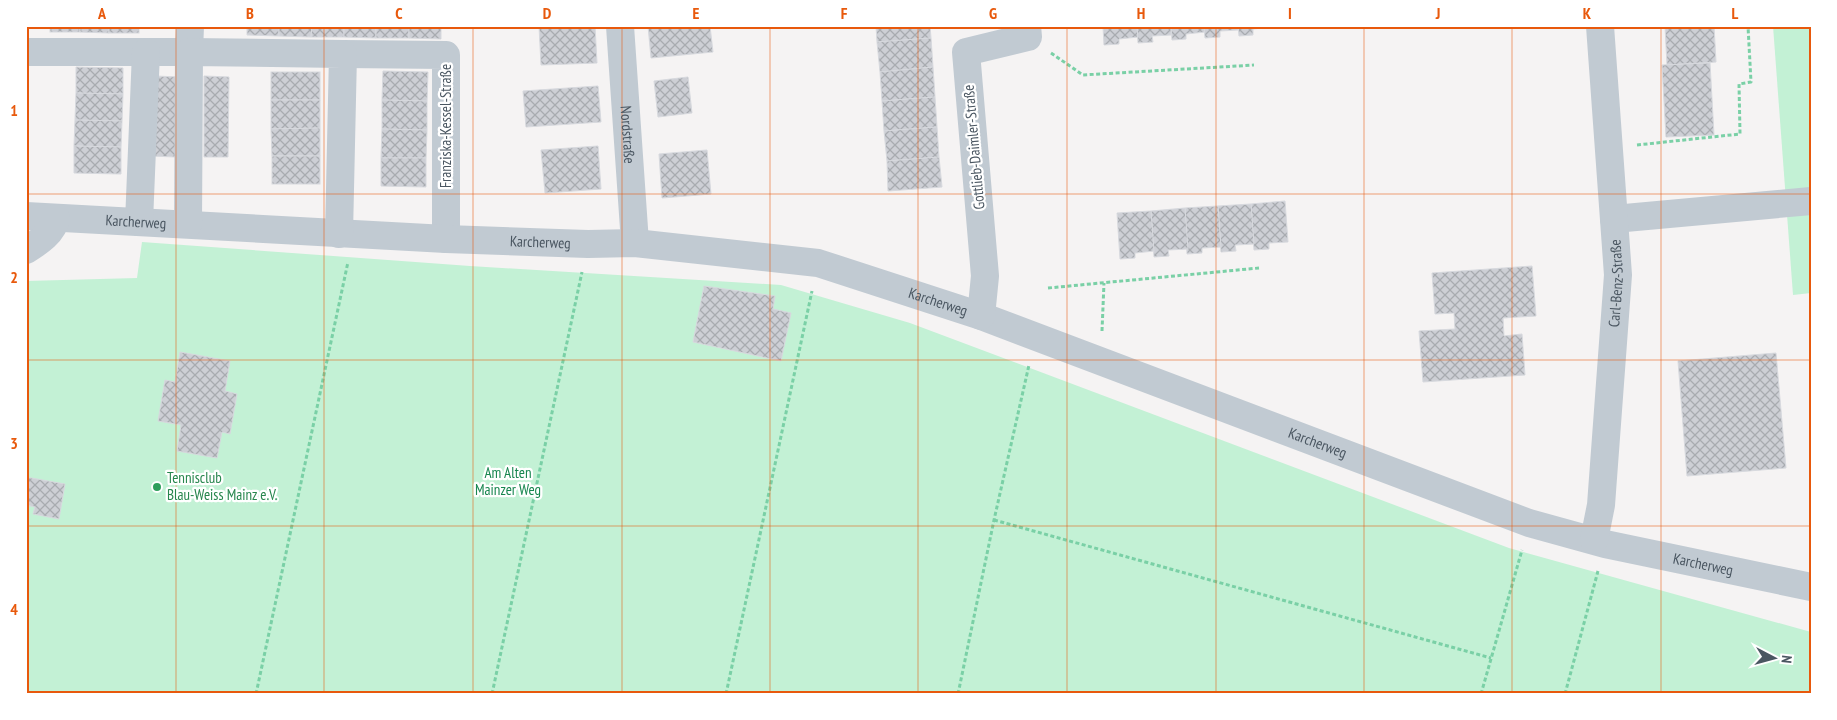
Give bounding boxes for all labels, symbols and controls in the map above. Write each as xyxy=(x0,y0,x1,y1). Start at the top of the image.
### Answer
text: A xyxy=(97,3,107,23)
text: B xyxy=(246,3,254,23)
text: C xyxy=(395,3,403,23)
text: D xyxy=(543,3,552,23)
text: E xyxy=(693,3,700,23)
text: F xyxy=(841,3,848,23)
text: G xyxy=(989,3,997,23)
text: H xyxy=(1137,3,1145,23)
text: I xyxy=(1288,3,1292,23)
text: J xyxy=(1435,3,1440,23)
text: K xyxy=(1583,3,1592,23)
text: L xyxy=(1732,3,1739,23)
street label: Franziska-Kessel-Straße xyxy=(436,64,455,188)
street label: Gottlieb-Daimler-Straße xyxy=(959,84,988,210)
text: 1 xyxy=(10,100,18,120)
street label: Nordstraße xyxy=(617,105,639,164)
street label: Karcherweg xyxy=(105,210,167,233)
street label: Karcherweg xyxy=(510,231,571,252)
street label: Carl-Benz-Straße xyxy=(1604,239,1627,328)
text: 2 xyxy=(10,267,18,287)
street label: Karcherweg xyxy=(906,283,970,320)
street label: Karcherweg xyxy=(1286,423,1350,462)
text: 3 xyxy=(10,433,18,453)
park label: Am Alten Mainzer Weg xyxy=(475,463,541,499)
place label: Tennisclub Blau-Weiss Mainz e.V. xyxy=(167,468,278,504)
marker: Tennisclub Blau-Weiss Mainz e.V. xyxy=(151,481,163,493)
street label: Karcherweg xyxy=(1671,548,1735,579)
text: 4 xyxy=(10,599,18,619)
north arrow xyxy=(1750,632,1800,682)
text: N xyxy=(1778,655,1796,664)

